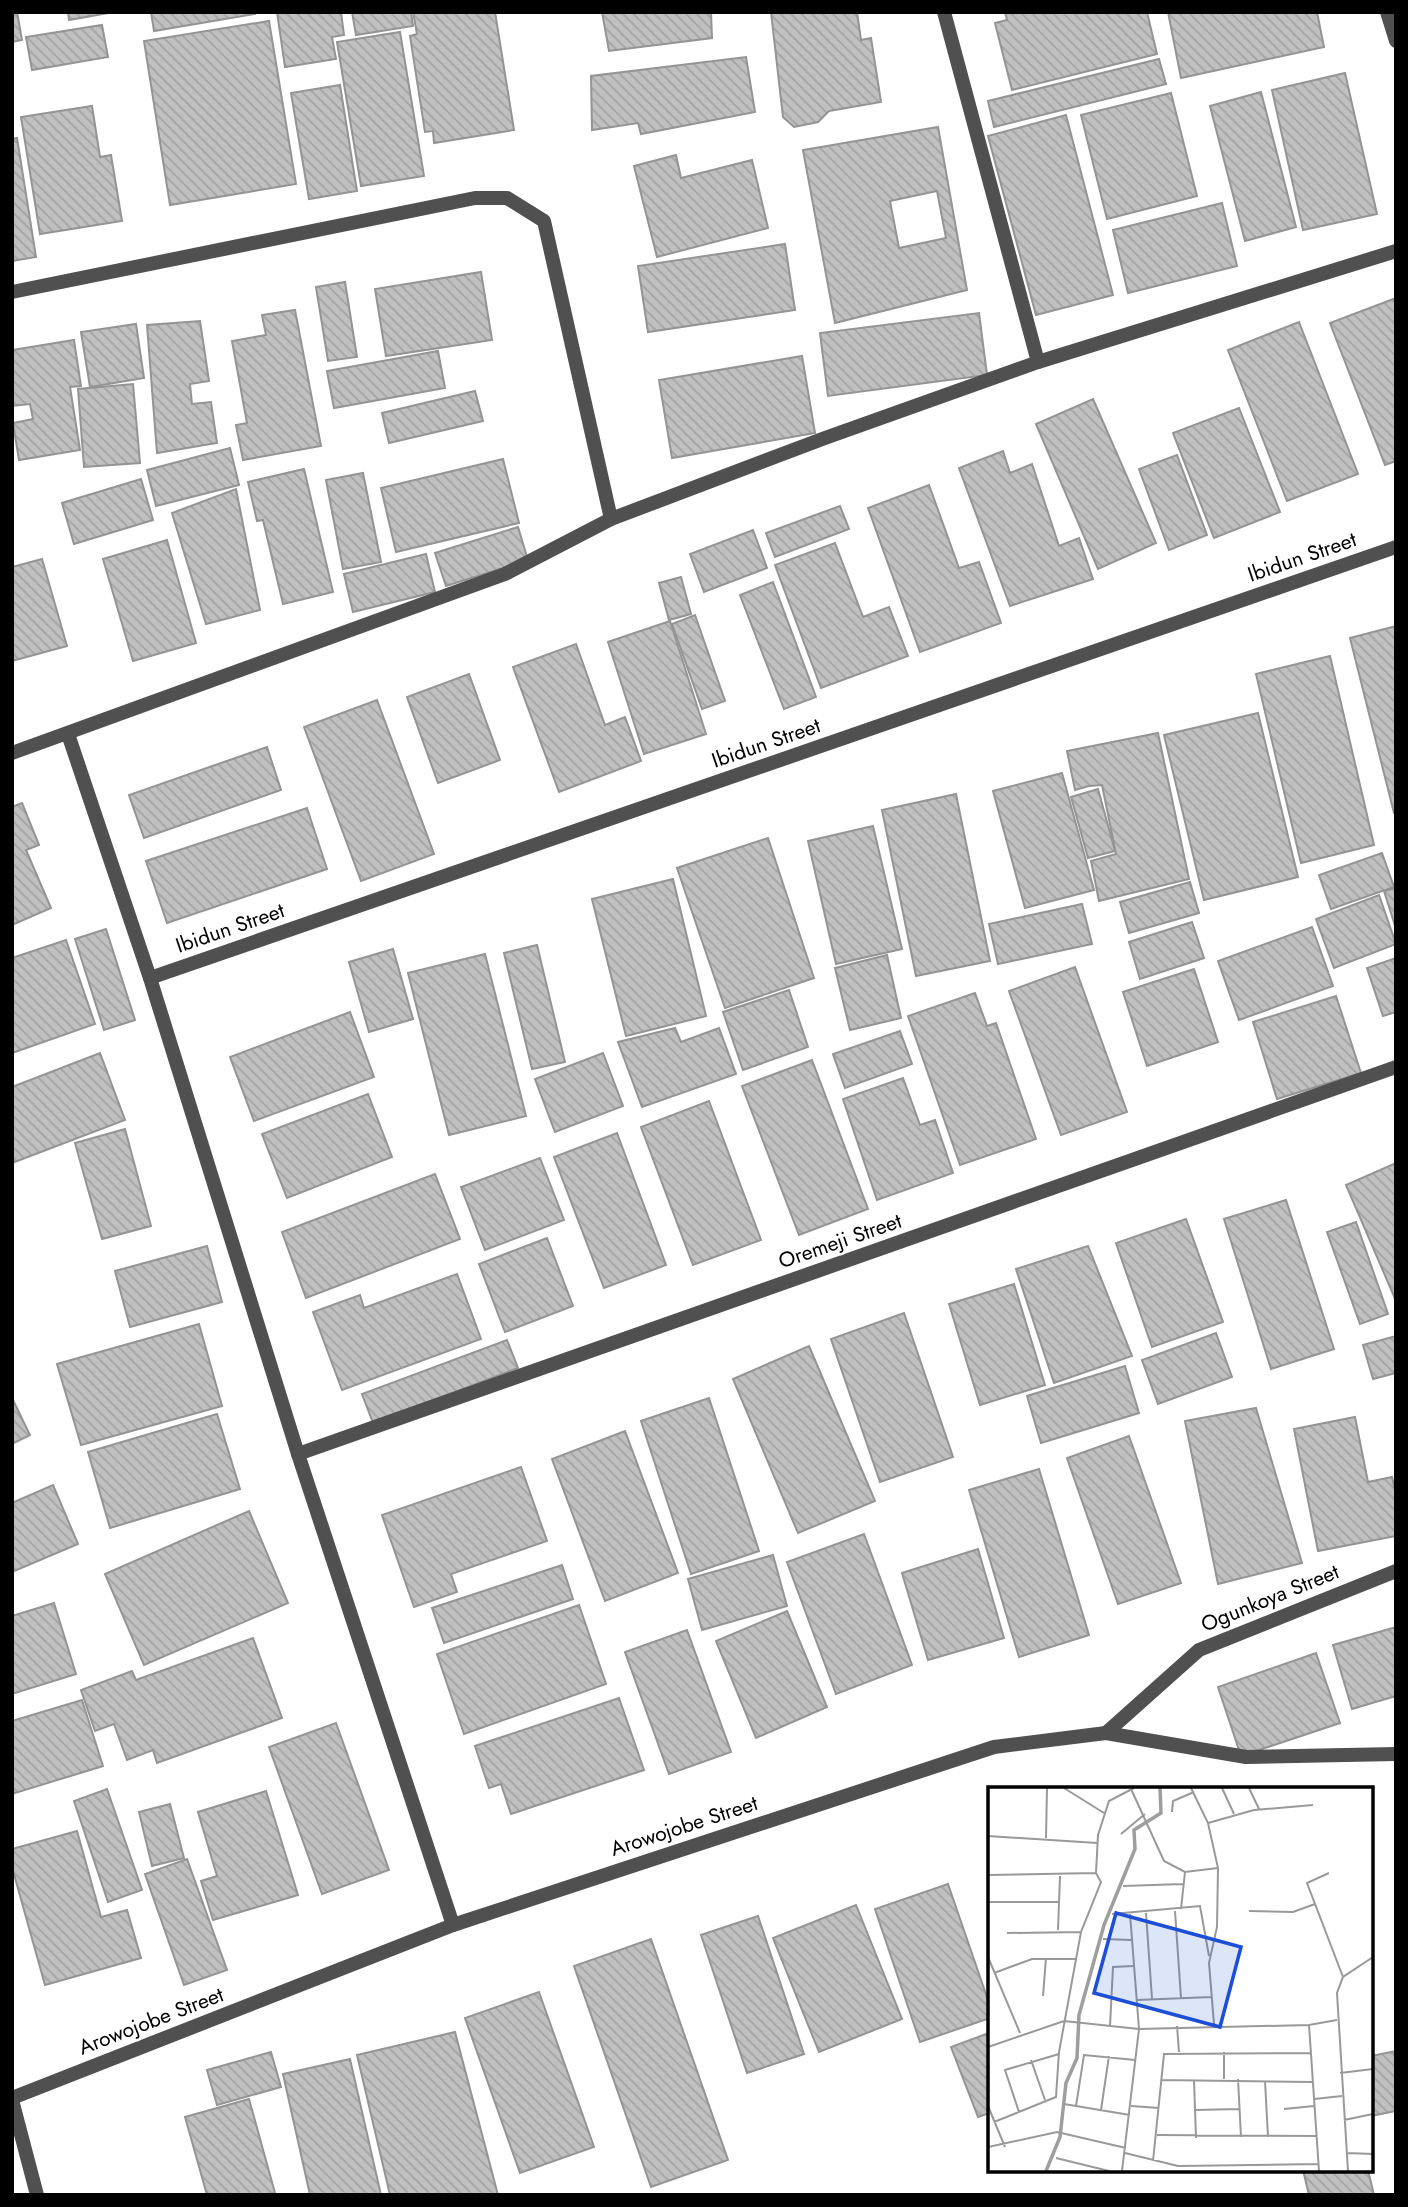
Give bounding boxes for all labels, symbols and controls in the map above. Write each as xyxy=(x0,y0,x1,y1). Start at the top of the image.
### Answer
street label: Ibidun Street xyxy=(1244,524,1360,590)
street label: Ibidun Street xyxy=(708,710,824,776)
street label: Ibidun Street xyxy=(172,895,288,961)
street label: Oremeji Street xyxy=(774,1206,906,1276)
street label: Ogunkoya Street xyxy=(1196,1557,1344,1639)
inset map xyxy=(988,1787,1373,2172)
street label: Arowojobe Street xyxy=(606,1788,762,1864)
street label: Arowojobe Street xyxy=(74,1980,228,2062)

